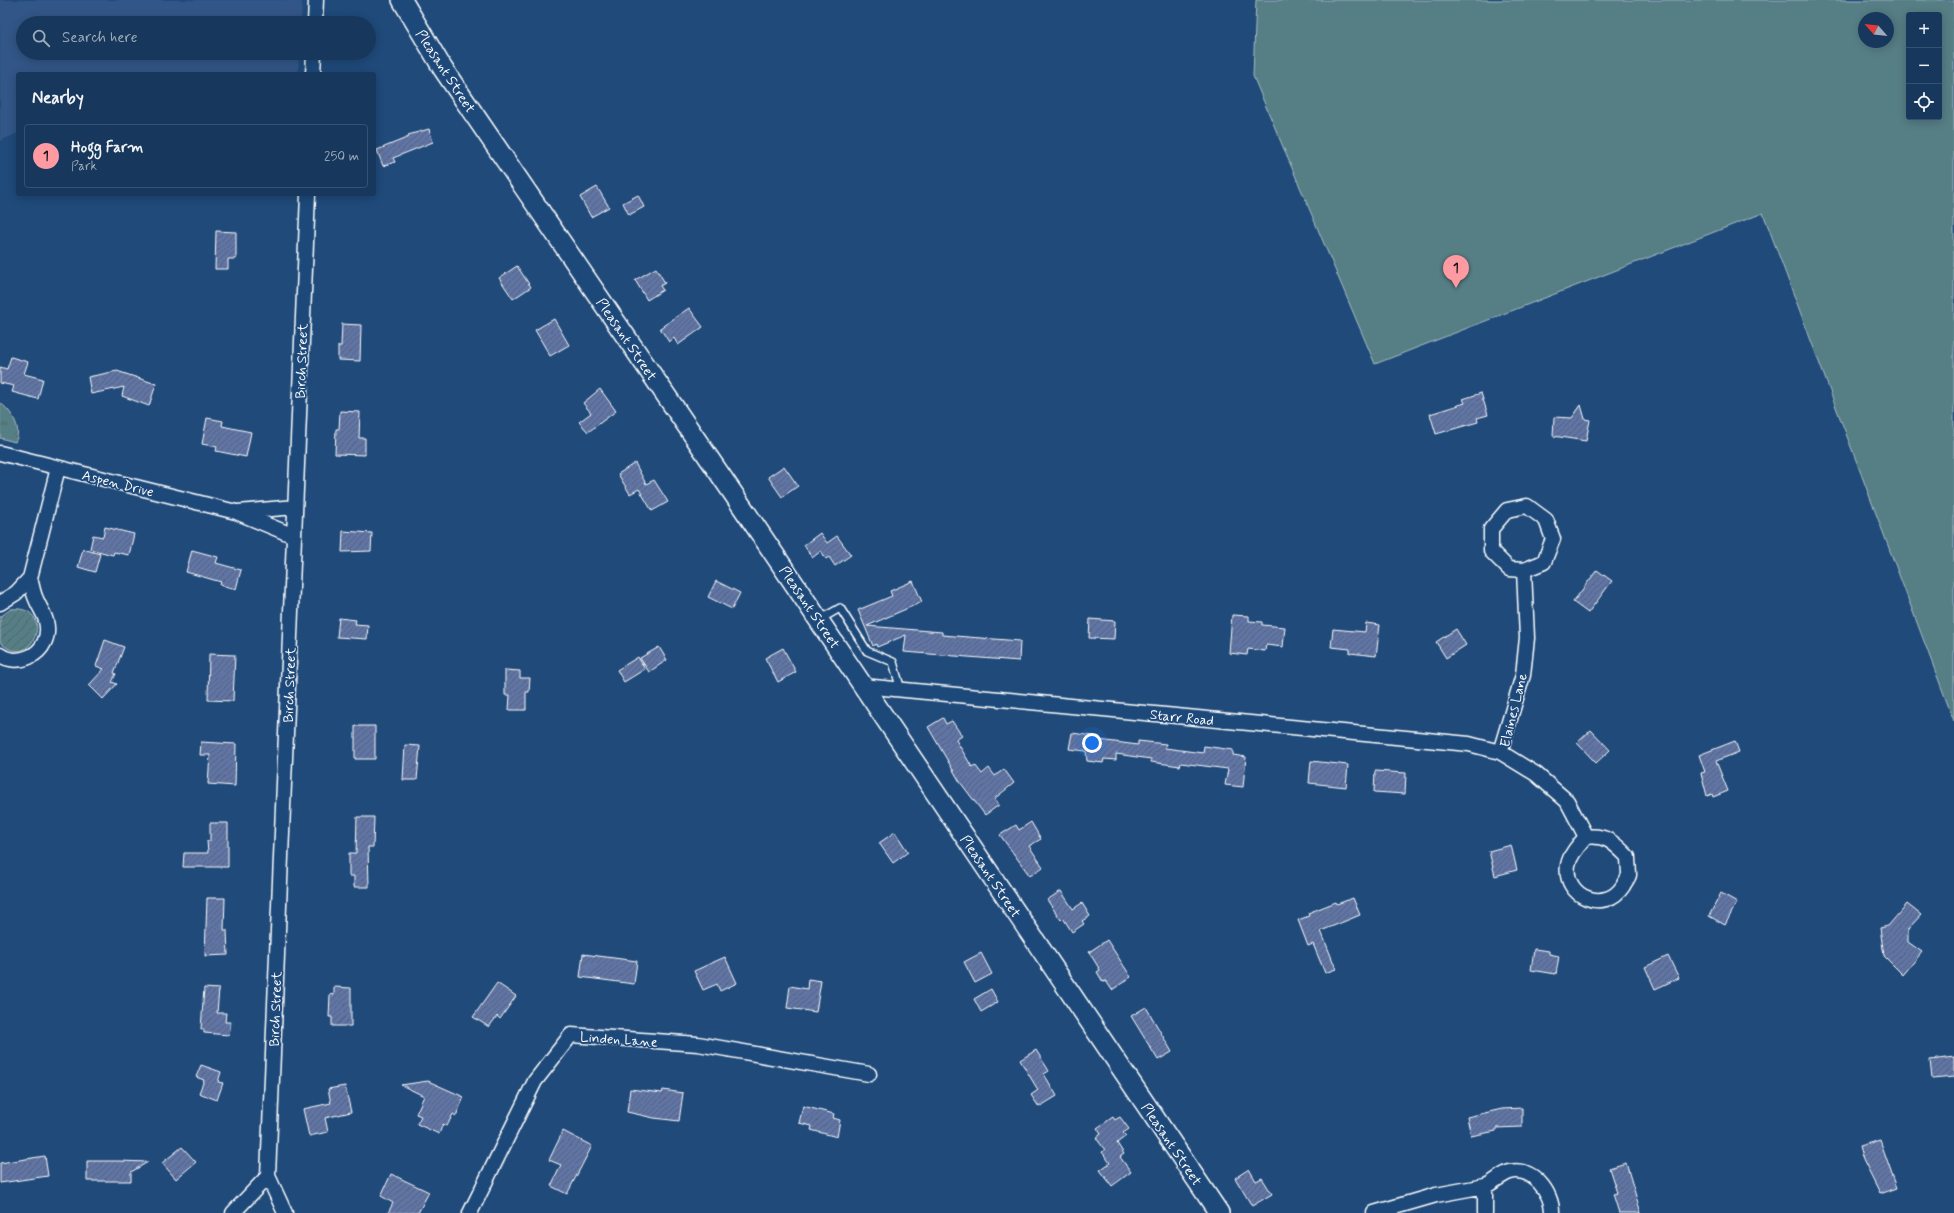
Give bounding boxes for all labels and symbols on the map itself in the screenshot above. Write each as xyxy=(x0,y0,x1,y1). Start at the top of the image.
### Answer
north arrow xyxy=(1858,12,1894,48)
street label: Pleasant Street xyxy=(411,26,479,117)
pin: 1 xyxy=(1443,255,1469,288)
street label: Pleasant Street xyxy=(592,295,661,385)
street label: Birch Street xyxy=(292,322,312,399)
street label: Aspen Drive xyxy=(80,466,156,502)
street label: Pleasant Street xyxy=(775,563,844,653)
street label: Birch Street xyxy=(280,646,300,723)
street label: Elaines Lane xyxy=(1496,671,1532,749)
street label: Starr Road xyxy=(1149,706,1215,730)
your location xyxy=(1082,733,1102,753)
street label: Pleasant Street xyxy=(956,832,1025,922)
street label: Birch Street xyxy=(266,970,286,1047)
street label: Linden Lane xyxy=(579,1028,658,1052)
street label: Pleasant Street xyxy=(1137,1100,1206,1190)

